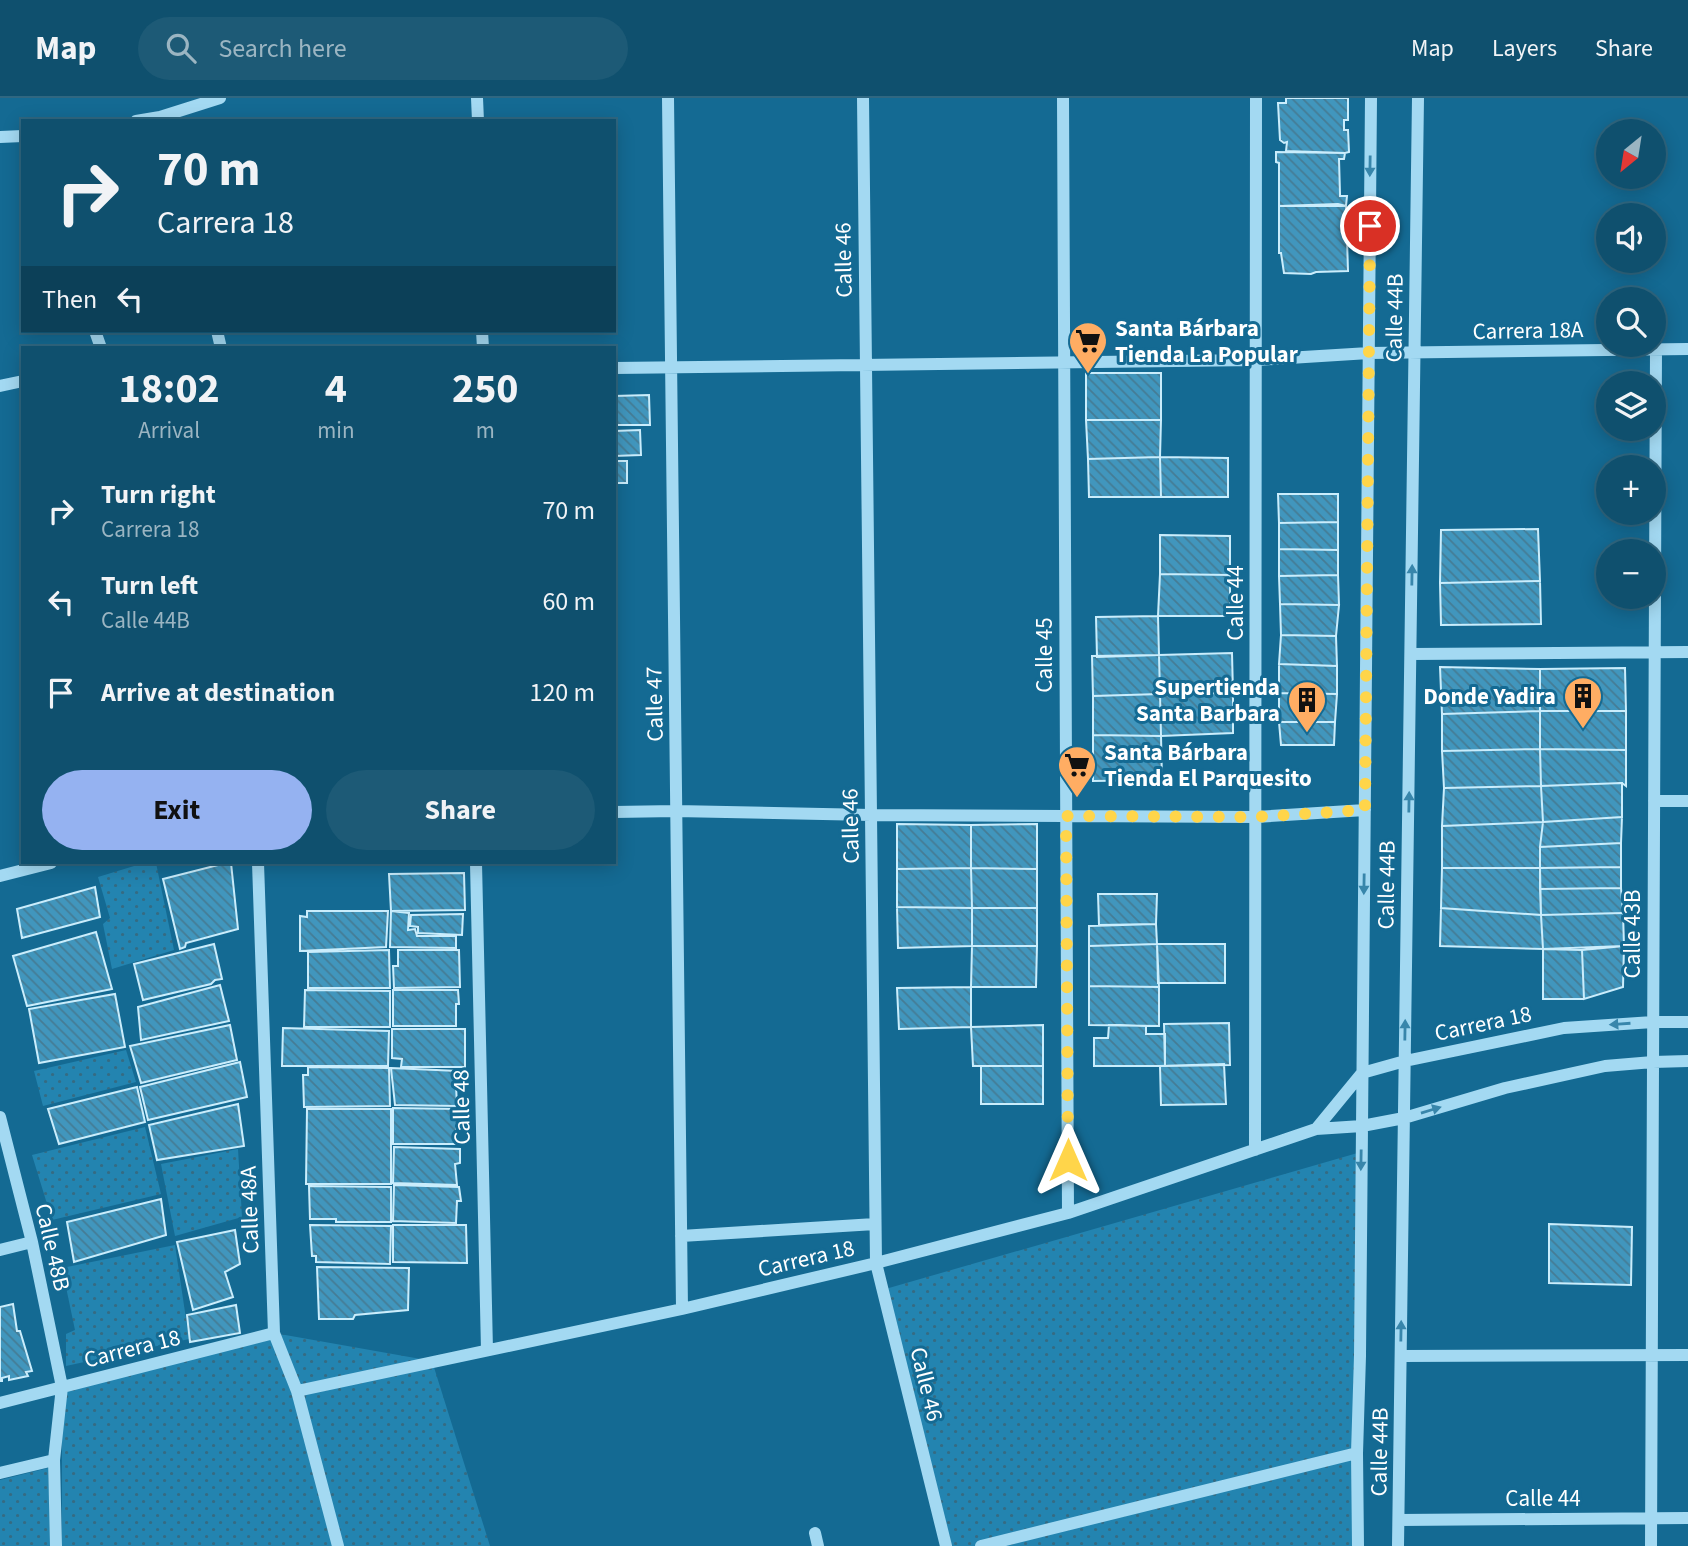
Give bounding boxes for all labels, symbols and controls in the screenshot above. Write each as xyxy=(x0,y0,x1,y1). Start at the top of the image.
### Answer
search box xyxy=(138,17,628,80)
text: Map xyxy=(35,25,96,72)
icon: search xyxy=(162,29,200,67)
text: Search here xyxy=(218,30,347,67)
text: Map xyxy=(1411,31,1454,66)
text: Layers xyxy=(1492,31,1557,66)
text: Share xyxy=(1595,31,1653,66)
north arrow xyxy=(1596,119,1666,189)
map controls xyxy=(1596,119,1666,609)
text: 70 m xyxy=(157,135,261,205)
icon: right xyxy=(42,147,133,238)
one-way arrow xyxy=(1365,155,1376,177)
pin xyxy=(1340,196,1400,256)
text: Carrera 18 xyxy=(157,200,294,246)
button: sound xyxy=(1596,203,1666,273)
icon: arrive xyxy=(1351,207,1389,245)
street label: Calle 46 xyxy=(826,222,861,298)
street label: Calle 44B xyxy=(1377,273,1412,363)
icon: left xyxy=(111,280,149,318)
text: Then xyxy=(42,281,97,318)
button: search xyxy=(1596,287,1666,357)
place label: Santa Bárbara Tienda La Popular xyxy=(1115,312,1299,371)
street label: Carrera 18A xyxy=(1472,313,1584,348)
supermarket icon: Santa Bárbara Tienda La Popular xyxy=(1067,320,1109,375)
text: 18:02 xyxy=(118,359,220,419)
text: 4 xyxy=(325,359,347,419)
text: 250 xyxy=(452,359,519,419)
button: layers xyxy=(1596,371,1666,441)
text: Arrival xyxy=(138,414,200,447)
text: min xyxy=(317,414,355,447)
text: m xyxy=(476,414,495,447)
button: + xyxy=(1596,455,1666,525)
text: Turn right xyxy=(101,476,216,513)
icon: right xyxy=(42,492,80,530)
text: 70 m xyxy=(542,492,595,529)
text: Carrera 18 xyxy=(101,513,199,546)
button: − xyxy=(1596,539,1666,609)
one-way arrow xyxy=(1406,564,1418,586)
street label: Calle 44 xyxy=(1219,565,1252,641)
text: Turn left xyxy=(101,567,198,604)
icon: left xyxy=(42,583,80,621)
text: 60 m xyxy=(542,583,595,620)
text: Calle 44B xyxy=(101,604,190,637)
street label: Calle 45 xyxy=(1028,617,1061,693)
street label: Calle 47 xyxy=(637,666,672,742)
place label: Supertienda Santa Barbara xyxy=(1136,671,1280,730)
icon: arrive xyxy=(42,674,80,712)
text: Arrive at destination xyxy=(101,674,335,711)
text: 120 m xyxy=(529,674,595,711)
building icon: Donde Yadira xyxy=(1562,675,1604,730)
building icon: Supertienda Santa Barbara xyxy=(1286,679,1328,734)
place label: Donde Yadira xyxy=(1423,680,1556,713)
place label: Santa Bárbara Tienda El Parquesito xyxy=(1104,736,1312,795)
supermarket icon: Santa Bárbara Tienda El Parquesito xyxy=(1056,744,1098,799)
button: Exit xyxy=(42,770,312,850)
button: Share xyxy=(326,770,595,850)
street label: Calle 46 xyxy=(833,788,868,864)
one-way arrow xyxy=(1403,791,1414,813)
street label: Calle 44B xyxy=(1369,840,1404,930)
one-way arrow xyxy=(1358,873,1370,895)
street label: Calle 43B xyxy=(1616,890,1649,978)
street label: Carrera 18 xyxy=(1432,997,1535,1050)
one-way arrow xyxy=(1399,1019,1411,1041)
one-way arrow xyxy=(1609,1019,1631,1030)
street label: Calle 48 xyxy=(444,1069,479,1145)
one-way arrow xyxy=(1421,1105,1442,1115)
position arrow xyxy=(1031,1123,1105,1197)
one-way arrow xyxy=(1355,1149,1367,1171)
street label: Calle 48A xyxy=(231,1165,268,1254)
street label: Calle 48B xyxy=(26,1200,79,1294)
street label: Carrera 18 xyxy=(754,1231,858,1286)
one-way arrow xyxy=(1396,1320,1407,1342)
street label: Carrera 18 xyxy=(80,1321,184,1376)
street label: Calle 46 xyxy=(901,1344,952,1425)
street label: Calle 44B xyxy=(1362,1407,1397,1497)
street label: Calle 44 xyxy=(1505,1482,1581,1515)

